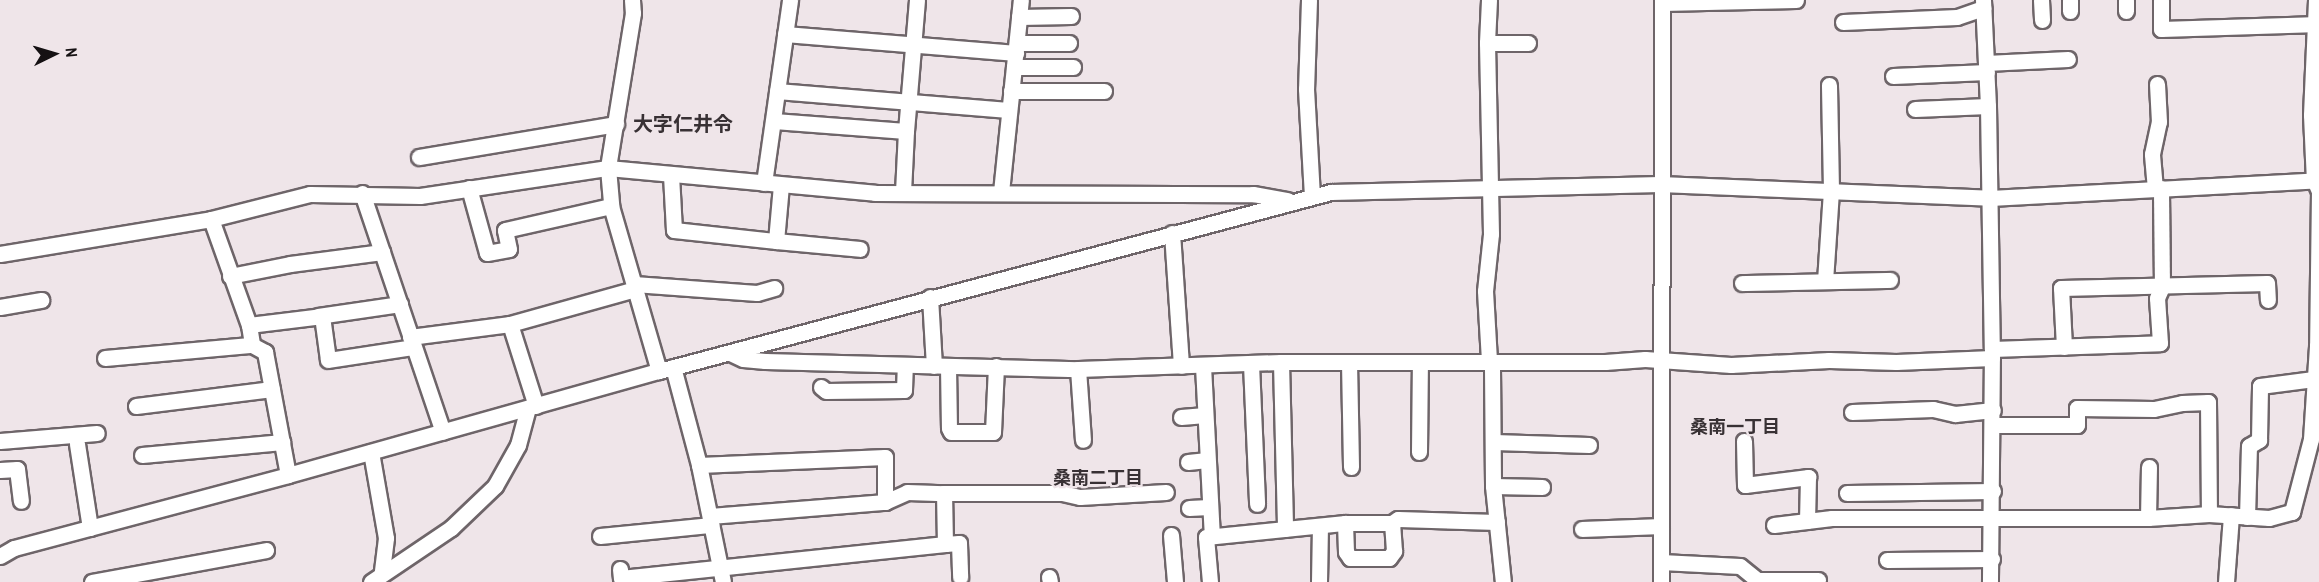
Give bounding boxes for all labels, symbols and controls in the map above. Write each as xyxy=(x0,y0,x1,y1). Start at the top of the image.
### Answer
north arrow xyxy=(24,24,84,84)
text: N xyxy=(61,47,83,58)
district label: 大字仁井令 xyxy=(633,111,733,135)
district label: 桑南一丁目 xyxy=(1690,416,1780,438)
district label: 桑南二丁目 xyxy=(1053,467,1143,489)

